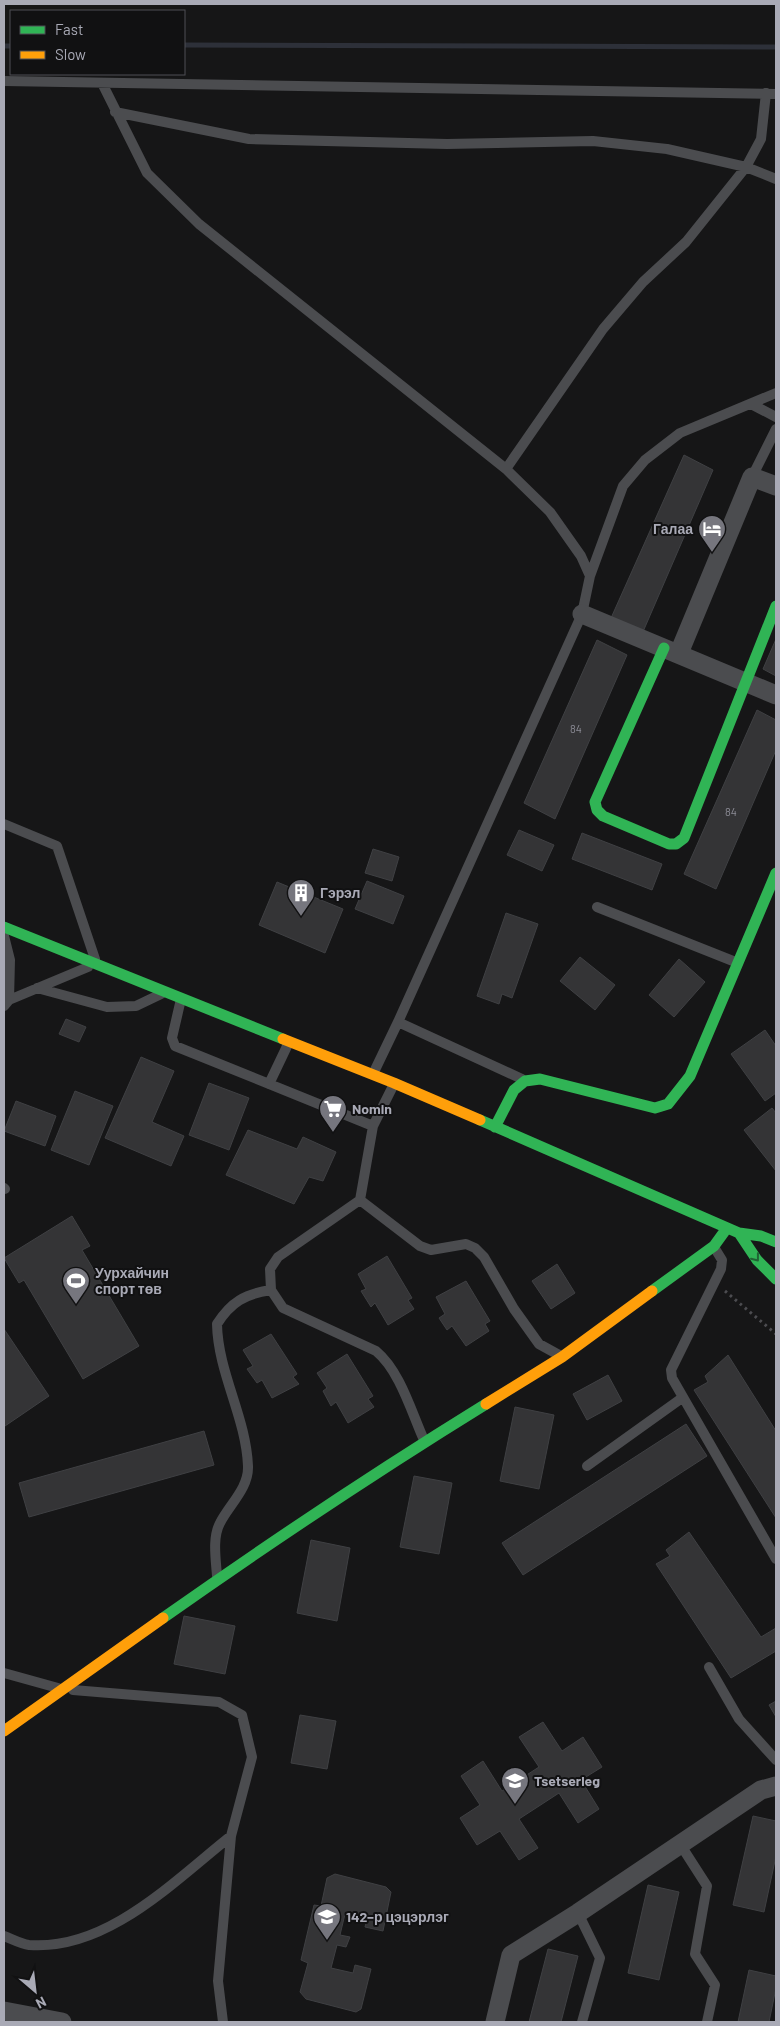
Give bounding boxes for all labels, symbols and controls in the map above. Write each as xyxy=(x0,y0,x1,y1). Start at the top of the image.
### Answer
legend xyxy=(10,10,185,75)
text: Fast xyxy=(55,20,83,38)
text: Slow xyxy=(55,45,86,63)
hotel icon: Галаа xyxy=(697,514,727,553)
place label: Галаа xyxy=(653,520,693,537)
house number: 84 xyxy=(570,722,582,735)
house number: 84 xyxy=(725,805,737,818)
building icon: Гэрэл xyxy=(286,878,316,917)
place label: Гэрэл xyxy=(320,884,360,901)
supermarket icon: Nomin xyxy=(318,1094,348,1133)
place label: Nomin xyxy=(352,1100,392,1117)
one-way arrow xyxy=(751,1252,759,1261)
place label: Уурхайчин спорт төв xyxy=(95,1264,169,1297)
sports icon: Уурхайчин спорт төв xyxy=(61,1266,91,1305)
school or university icon: Tsetserleg xyxy=(500,1766,530,1805)
place label: Tsetserleg xyxy=(534,1772,600,1789)
school or university icon: 142−р цэцэрлэг xyxy=(312,1902,342,1941)
place label: 142−р цэцэрлэг xyxy=(346,1908,449,1925)
north arrow xyxy=(10,1966,60,2016)
text: N xyxy=(33,1993,49,2013)

